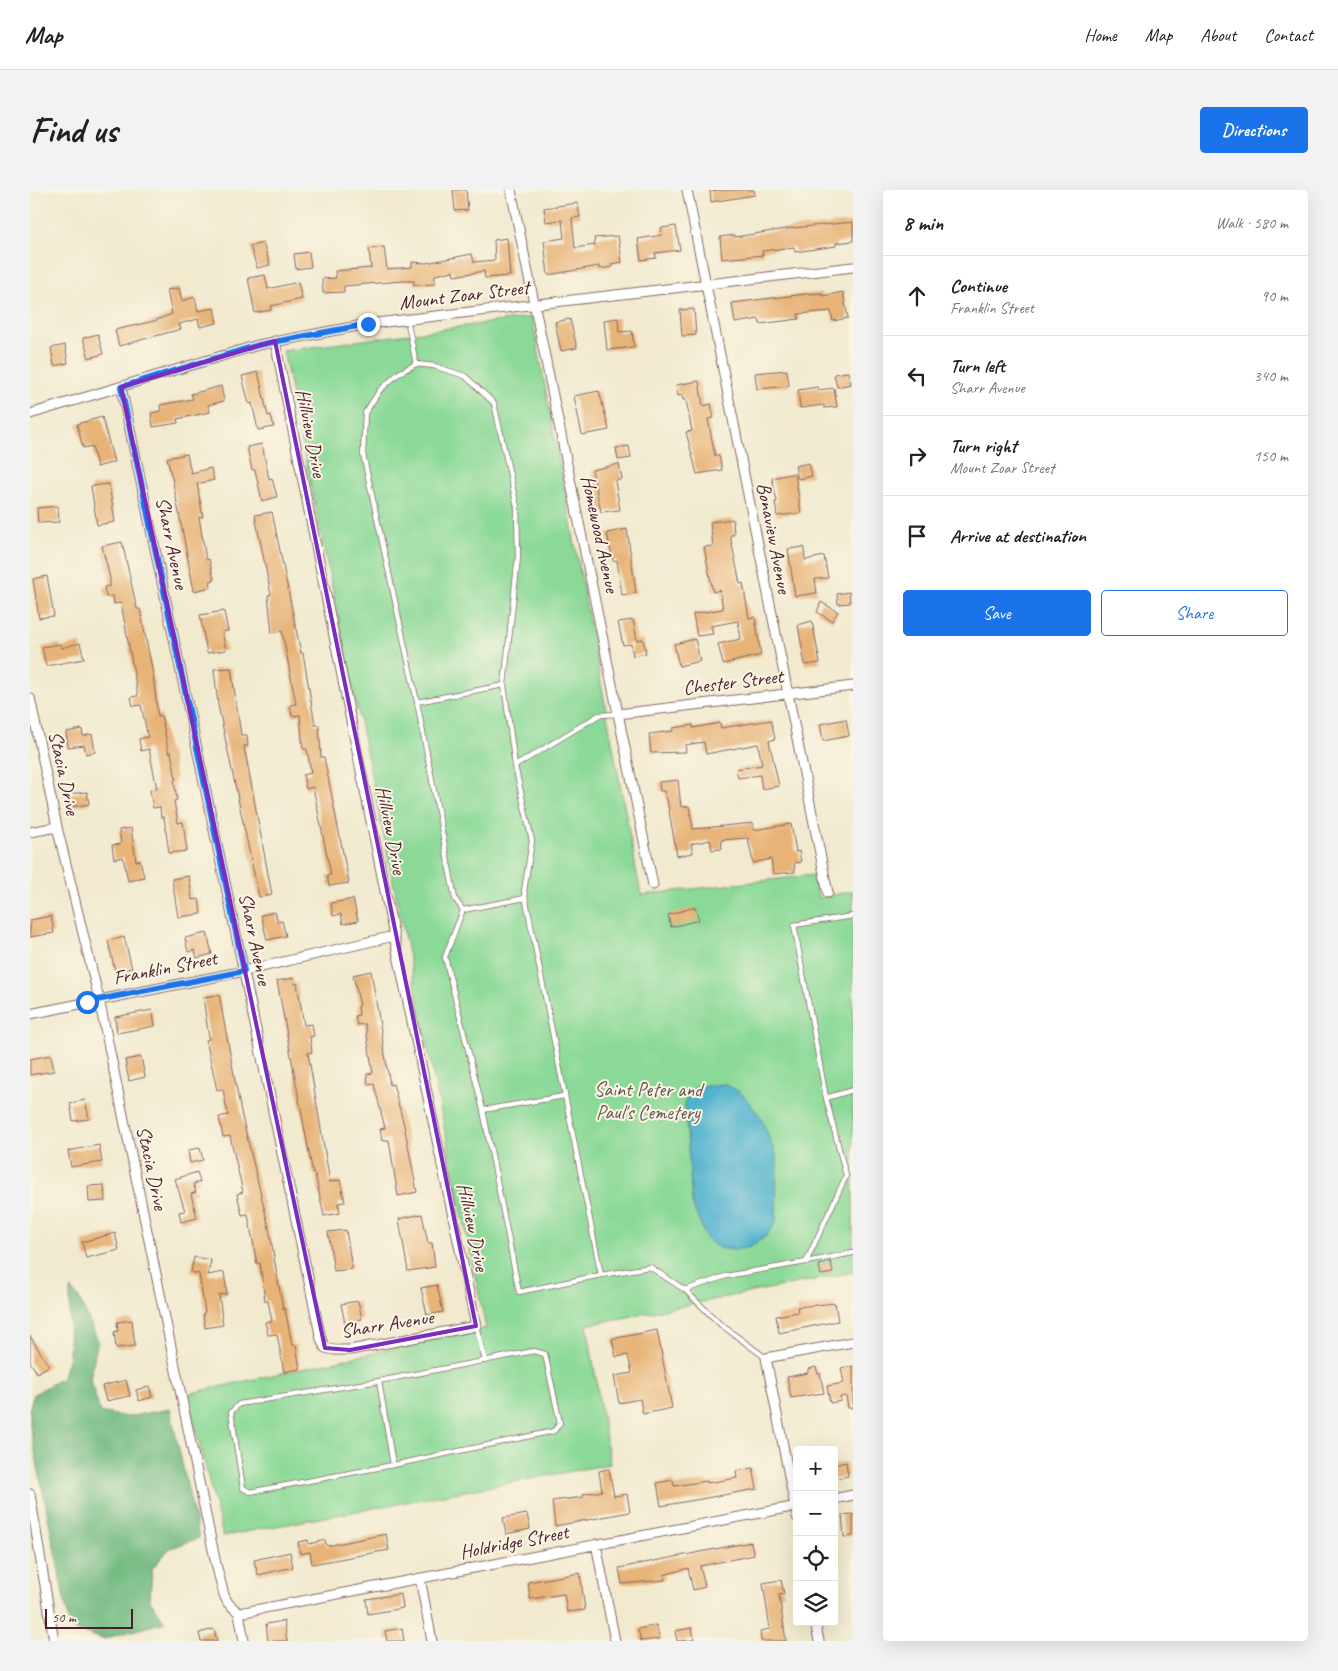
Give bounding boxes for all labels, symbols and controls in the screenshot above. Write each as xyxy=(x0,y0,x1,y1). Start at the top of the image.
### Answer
text: Map xyxy=(25,20,62,50)
text: Home xyxy=(1084,24,1117,46)
text: Map xyxy=(1145,24,1172,46)
text: About xyxy=(1200,24,1236,46)
text: Contact xyxy=(1264,24,1313,46)
button: Directions xyxy=(1200,107,1308,153)
text: Find us xyxy=(30,108,117,153)
text: 8 min xyxy=(903,210,943,236)
text: Walk · 580 m xyxy=(1216,213,1288,233)
street label: Mount Zoar Street xyxy=(398,274,534,315)
text: Continue xyxy=(950,274,1007,298)
icon: ahead xyxy=(903,282,931,310)
text: 90 m xyxy=(1261,286,1288,306)
text: Franklin Street xyxy=(950,298,1034,318)
route end xyxy=(357,313,380,336)
text: Turn left xyxy=(950,354,1005,378)
icon: left xyxy=(903,362,931,390)
text: 340 m xyxy=(1254,366,1288,386)
text: Sharr Avenue xyxy=(950,378,1025,398)
street label: Hillview Drive xyxy=(290,387,332,481)
text: Turn right xyxy=(950,434,1017,458)
icon: right xyxy=(903,442,931,470)
text: 150 m xyxy=(1254,446,1288,466)
text: Mount Zoar Street xyxy=(950,458,1054,478)
street label: Homewood Avenue xyxy=(575,473,625,596)
street label: Bonaview Avenue xyxy=(751,480,797,597)
street label: Sharr Avenue xyxy=(150,495,194,593)
icon: arrive xyxy=(903,522,931,550)
text: Arrive at destination xyxy=(950,524,1086,548)
button: Save xyxy=(903,590,1091,636)
button: Share xyxy=(1101,590,1288,636)
street label: Chester Street xyxy=(682,663,787,701)
street label: Stacia Drive xyxy=(43,729,85,819)
street label: Hillview Drive xyxy=(370,784,412,878)
street label: Sharr Avenue xyxy=(233,891,277,989)
street label: Franklin Street xyxy=(111,945,221,990)
route start xyxy=(76,991,99,1014)
park label: Saint Peter and Paul's Cemetery xyxy=(594,1077,705,1125)
street label: Stacia Drive xyxy=(131,1124,173,1214)
street label: Hillview Drive xyxy=(451,1181,495,1275)
street label: Sharr Avenue xyxy=(339,1304,437,1344)
map controls xyxy=(793,1446,838,1626)
button: + xyxy=(793,1446,838,1491)
button: − xyxy=(793,1491,838,1536)
street label: Holdridge Street xyxy=(458,1519,573,1565)
button: locate xyxy=(793,1536,838,1581)
button: layers xyxy=(793,1581,838,1626)
scale bar xyxy=(45,1606,132,1629)
text: 50 m xyxy=(52,1609,76,1626)

